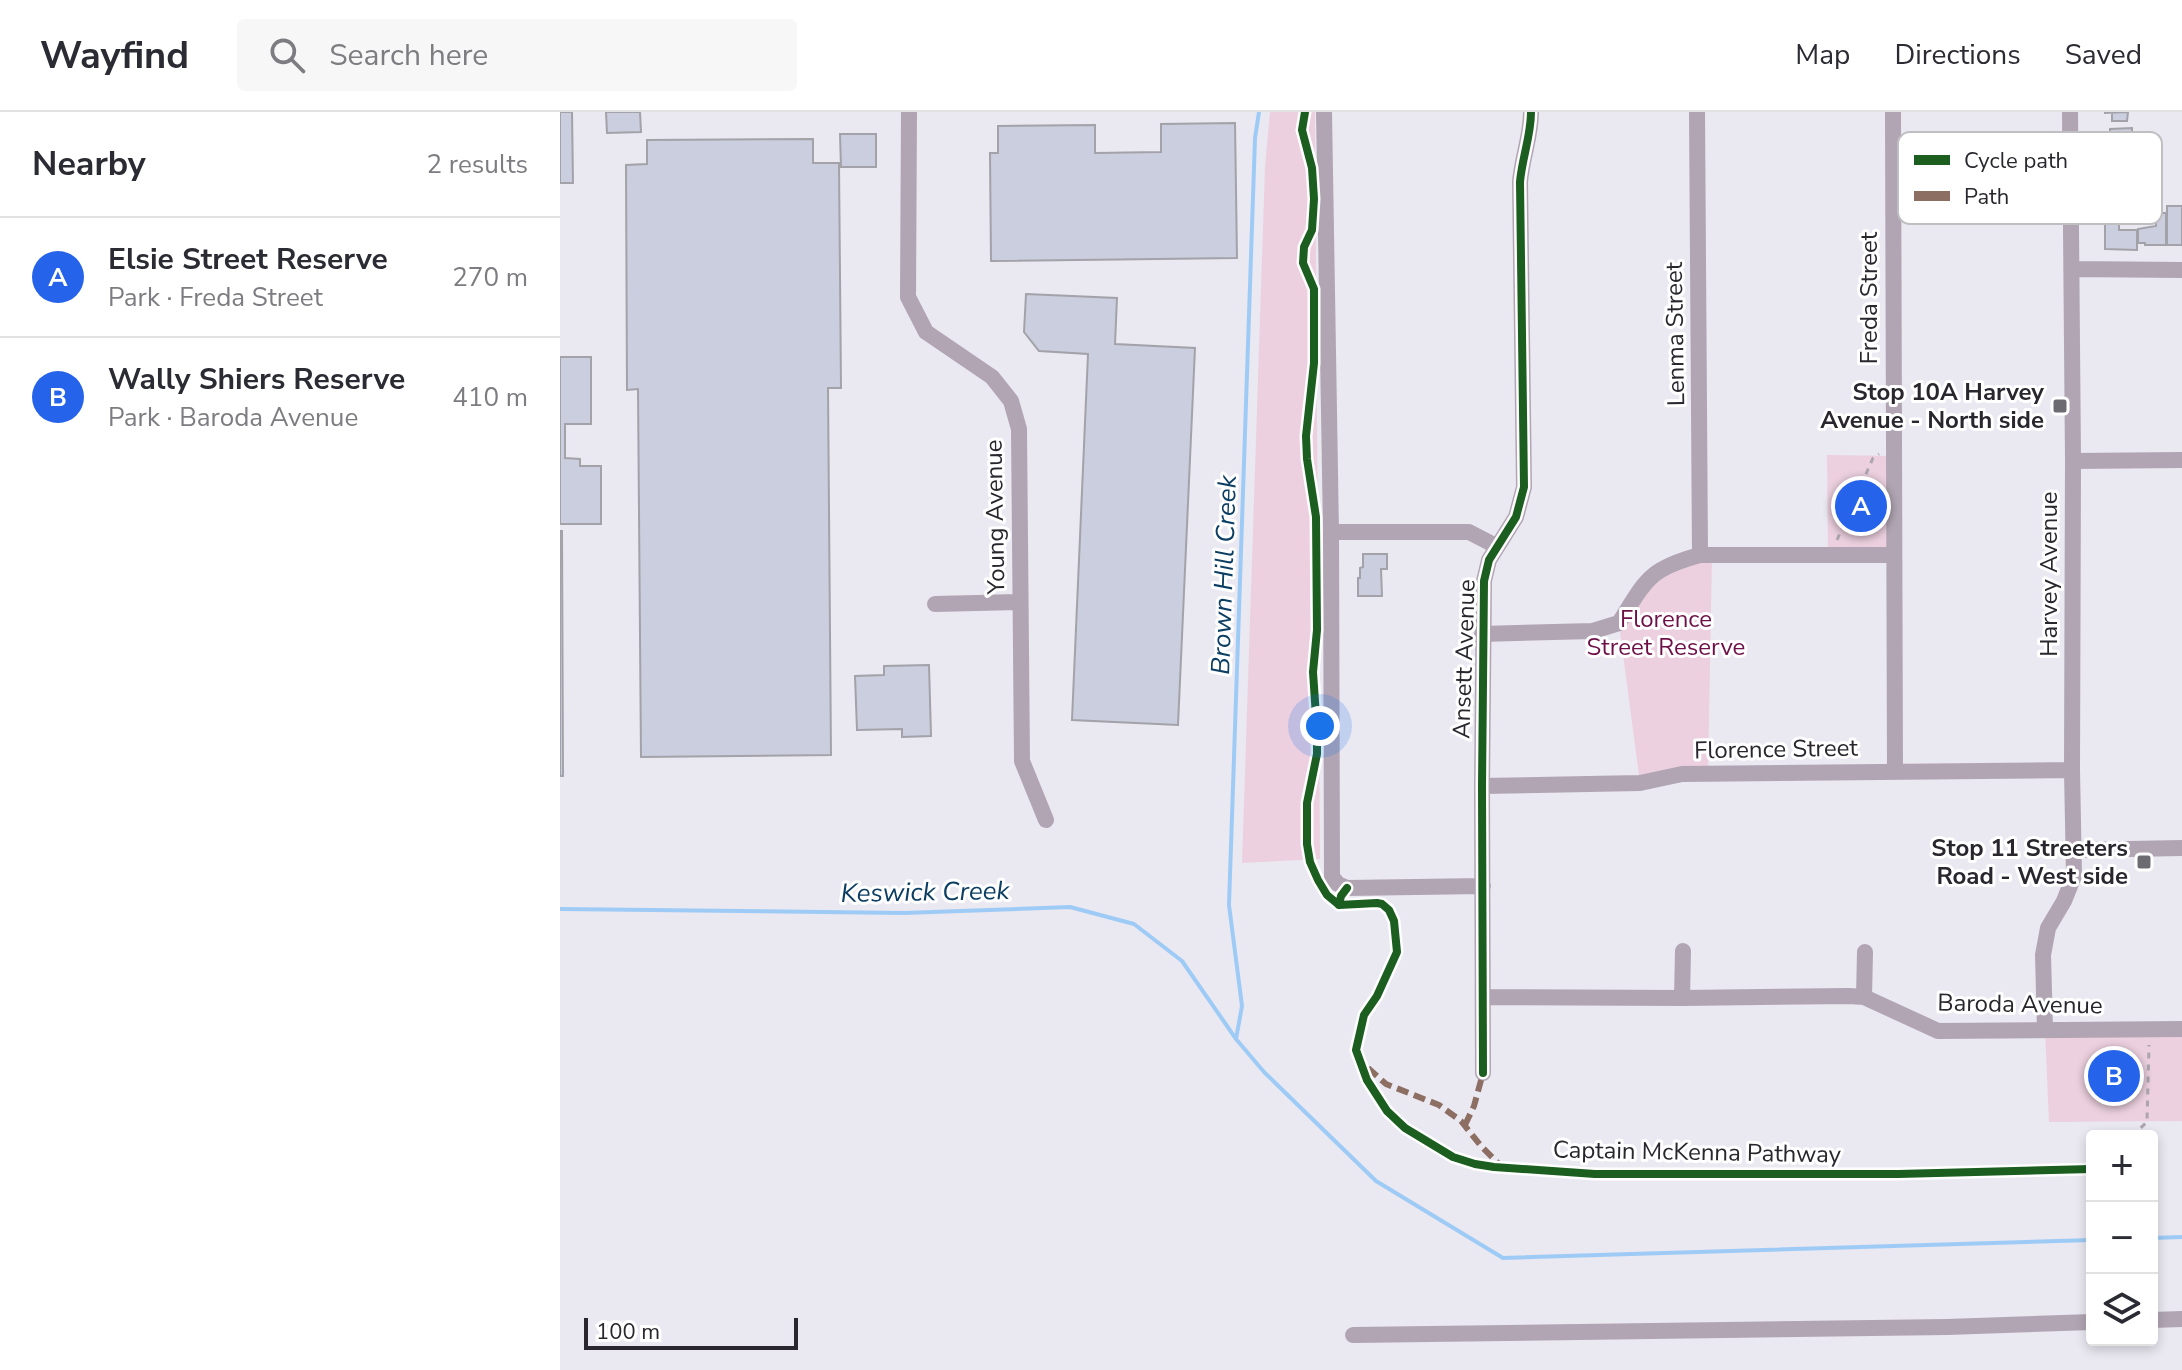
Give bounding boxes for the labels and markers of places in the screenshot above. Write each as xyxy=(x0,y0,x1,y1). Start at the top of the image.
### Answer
place label: Stop 10A Harvey Avenue - North side xyxy=(1820,376,2044,436)
marker: Stop 10A Harvey Avenue - North side xyxy=(2051,397,2069,415)
pin: A xyxy=(1835,476,1887,536)
place label: Stop 11 Streeters Road - West side xyxy=(1931,832,2128,892)
marker: Stop 11 Streeters Road - West side xyxy=(2135,853,2153,871)
pin: B xyxy=(2088,1046,2140,1106)

